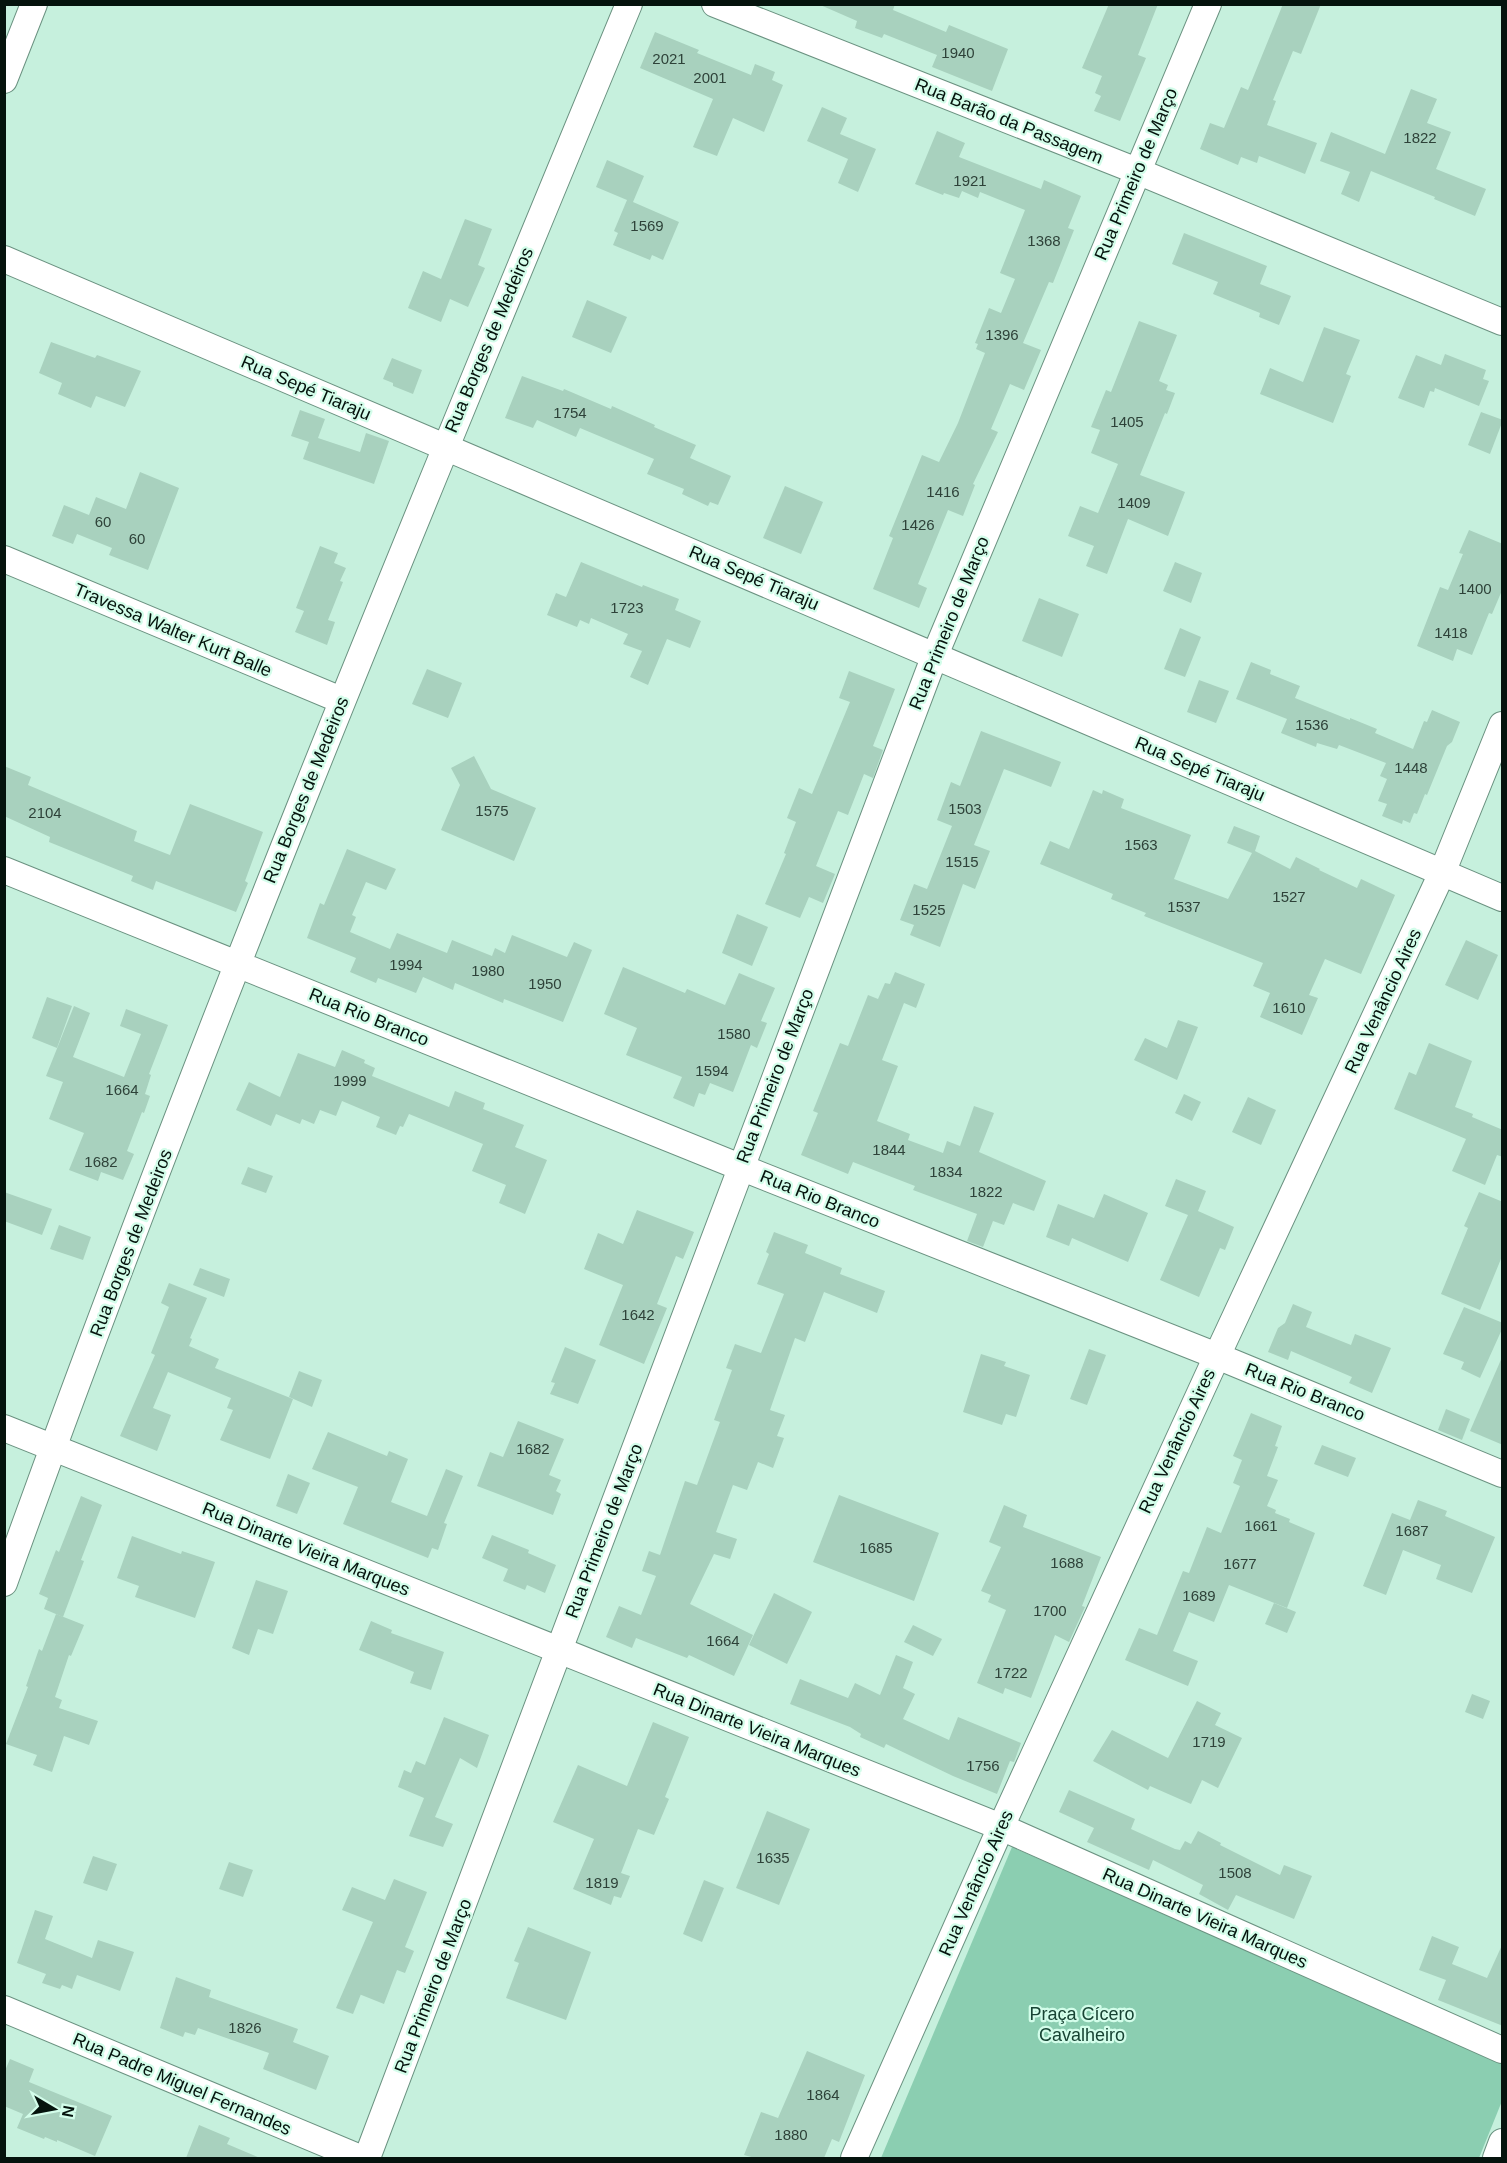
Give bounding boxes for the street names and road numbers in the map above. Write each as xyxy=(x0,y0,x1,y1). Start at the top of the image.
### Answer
street label: Rua Barão da Passagem xyxy=(912,74,1106,168)
street label: Rua Primeiro de Março xyxy=(1091,85,1181,263)
street label: Rua Borges de Medeiros xyxy=(441,244,537,436)
street label: Rua Sepé Tiaraju xyxy=(238,352,374,424)
street label: Rua Primeiro de Março xyxy=(905,533,993,713)
street label: Rua Sepé Tiaraju xyxy=(686,542,822,614)
street label: Travessa Walter Kurt Balle xyxy=(71,579,275,681)
street label: Rua Borges de Medeiros xyxy=(259,694,353,886)
street label: Rua Sepé Tiaraju xyxy=(1132,733,1268,805)
street label: Rua Venâncio Aires xyxy=(1341,926,1425,1076)
street label: Rua Rio Branco xyxy=(306,984,432,1050)
street label: Rua Primeiro de Março xyxy=(733,986,817,1166)
street label: Rua Borges de Medeiros xyxy=(86,1146,176,1340)
street label: Rua Rio Branco xyxy=(757,1166,883,1232)
street label: Rua Rio Branco xyxy=(1242,1359,1368,1425)
street label: Rua Venâncio Aires xyxy=(1135,1366,1219,1516)
street label: Rua Primeiro de Março xyxy=(562,1441,646,1621)
street label: Rua Dinarte Vieira Marques xyxy=(199,1498,413,1600)
street label: Rua Dinarte Vieira Marques xyxy=(650,1679,864,1781)
street label: Rua Venâncio Aires xyxy=(935,1807,1017,1959)
street label: Rua Dinarte Vieira Marques xyxy=(1100,1864,1310,1972)
street label: Rua Primeiro de Março xyxy=(391,1896,475,2076)
street label: Rua Padre Miguel Fernandes xyxy=(70,2029,294,2139)

